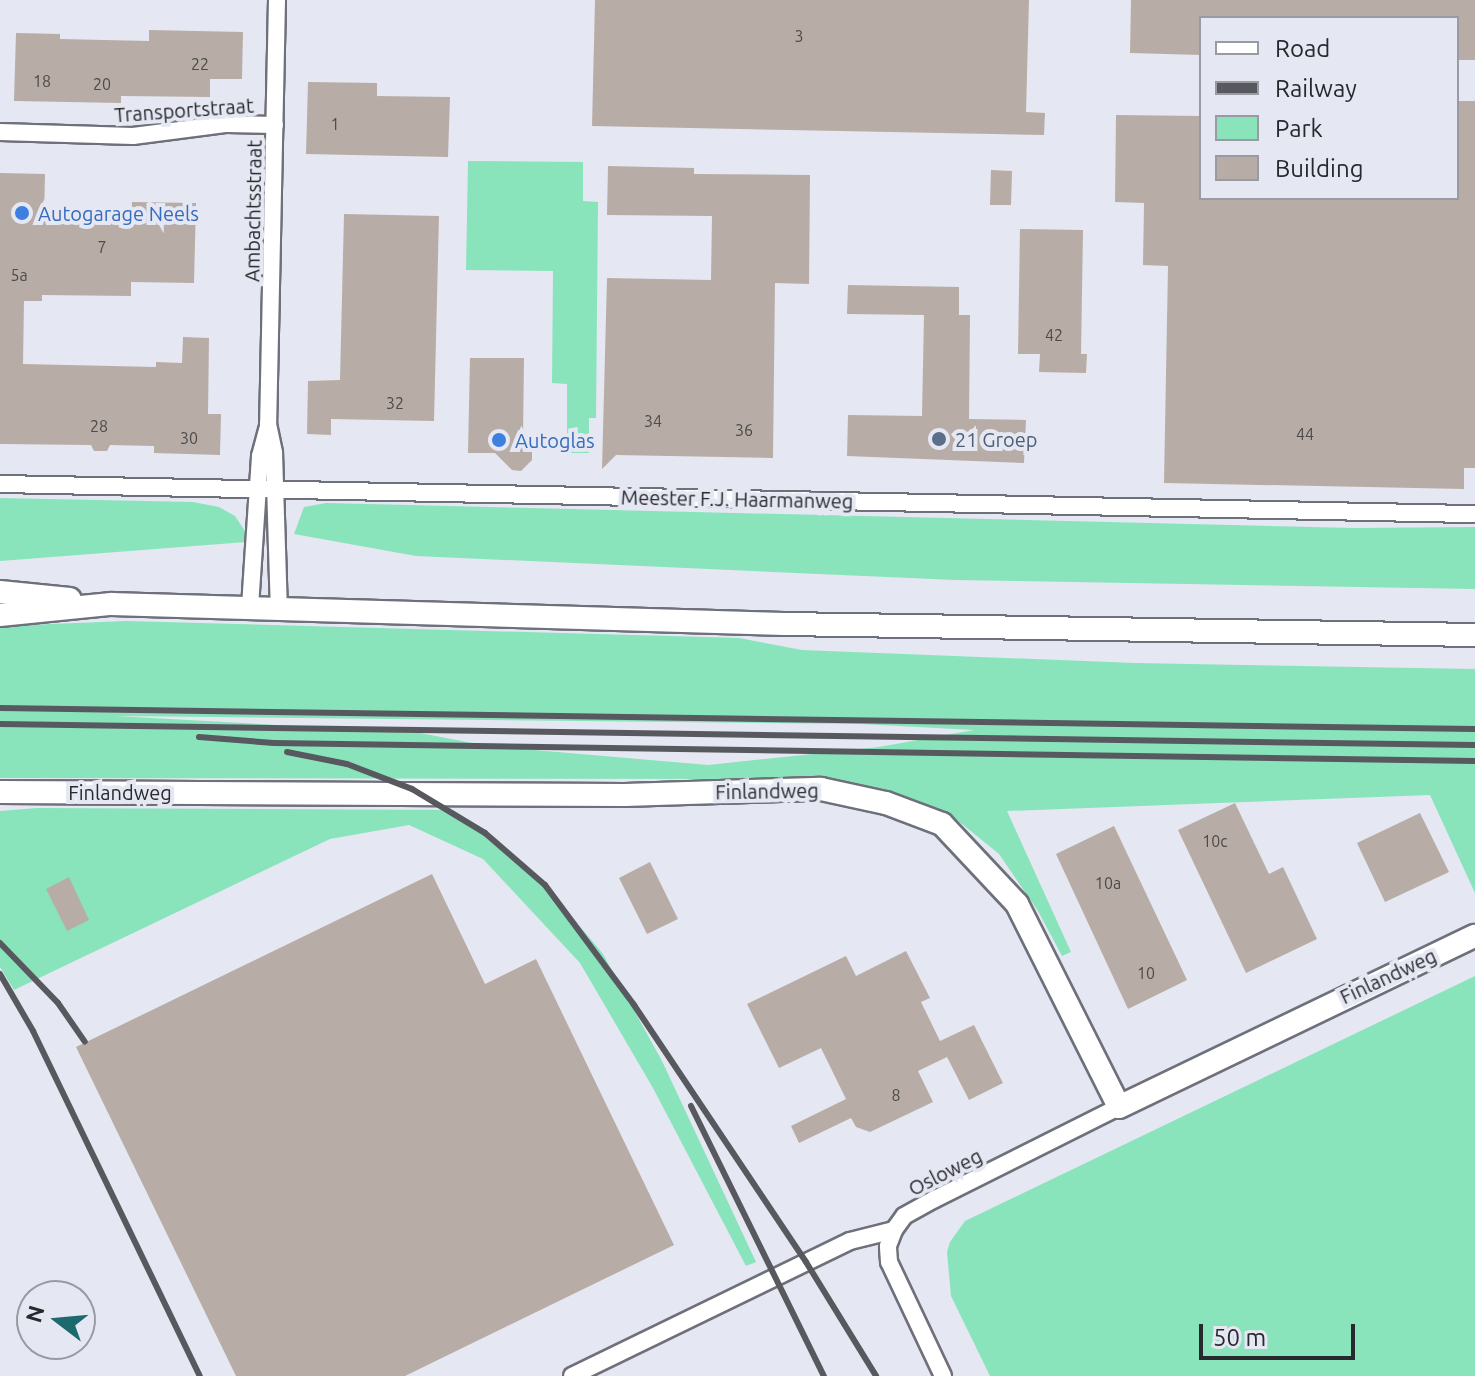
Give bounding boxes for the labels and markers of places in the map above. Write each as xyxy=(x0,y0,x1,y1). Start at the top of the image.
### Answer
place label: Autogarage Neels xyxy=(38,201,199,225)
marker: Autogarage Neels xyxy=(13,204,31,222)
place label: 21 Groep xyxy=(955,427,1037,451)
place label: Autoglas xyxy=(515,428,595,452)
marker: 21 Groep xyxy=(930,430,948,448)
marker: Autoglas xyxy=(490,431,508,449)

